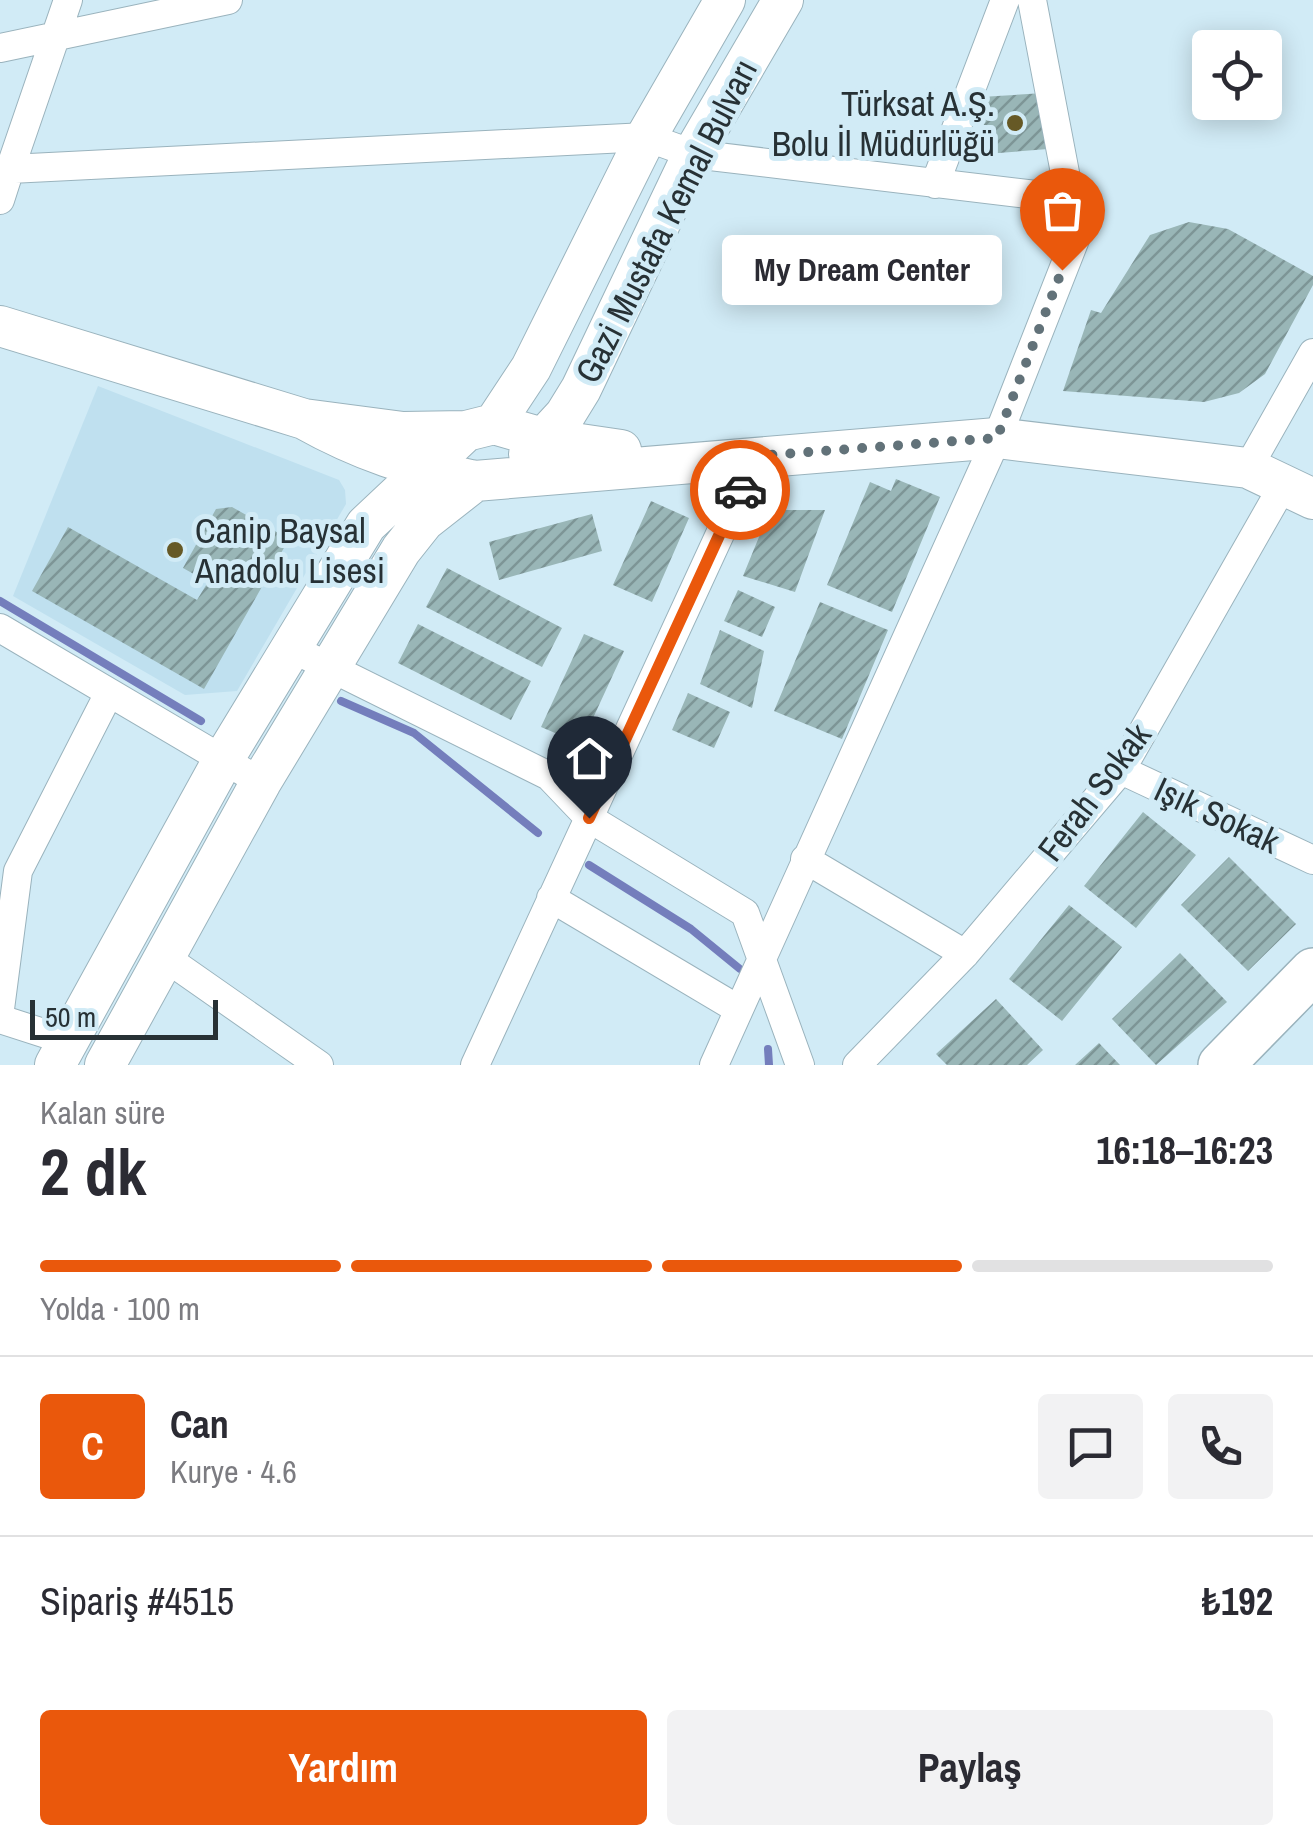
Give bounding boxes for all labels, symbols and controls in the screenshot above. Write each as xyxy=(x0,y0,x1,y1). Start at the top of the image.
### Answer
map controls xyxy=(1192,30,1282,120)
button: locate xyxy=(1192,30,1282,120)
street label: Gazi Mustafa Kemal Bulvarı xyxy=(564,51,768,391)
place label: Türksat A.Ş. Bolu İl Müdürlüğü xyxy=(772,80,995,167)
marker: Türksat A.Ş. Bolu İl Müdürlüğü xyxy=(1004,112,1026,134)
pin xyxy=(1020,168,1105,271)
icon: bag xyxy=(1035,183,1090,238)
callout: My Dream Center xyxy=(722,235,1002,305)
text: My Dream Center xyxy=(754,248,970,291)
courier xyxy=(690,440,790,540)
icon: car xyxy=(713,463,768,518)
place label: Canip Baysal Anadolu Lisesi xyxy=(194,507,385,594)
marker: Canip Baysal Anadolu Lisesi xyxy=(164,539,186,561)
street label: Ferah Sokak xyxy=(1027,713,1162,871)
pin xyxy=(547,716,632,819)
icon: home xyxy=(562,731,617,786)
street label: Işık Sokak xyxy=(1147,766,1288,865)
scale bar xyxy=(30,995,218,1040)
text: 50 m xyxy=(45,998,96,1036)
text: Kalan süre xyxy=(40,1091,165,1134)
text: 16:18–16:23 xyxy=(1096,1125,1273,1176)
text: 2 dk xyxy=(40,1128,147,1215)
text: Yolda · 100 m xyxy=(40,1287,200,1330)
button: chat xyxy=(1038,1394,1143,1499)
button: phone xyxy=(1168,1394,1273,1499)
text: Can xyxy=(170,1399,229,1450)
text: C xyxy=(81,1421,104,1472)
text: Kurye · 4.6 xyxy=(170,1450,297,1493)
text: Sipariş #4515 xyxy=(40,1576,234,1627)
text: ₺192 xyxy=(1202,1576,1273,1627)
button: Yardım xyxy=(40,1710,647,1825)
button: Paylaş xyxy=(667,1710,1273,1825)

